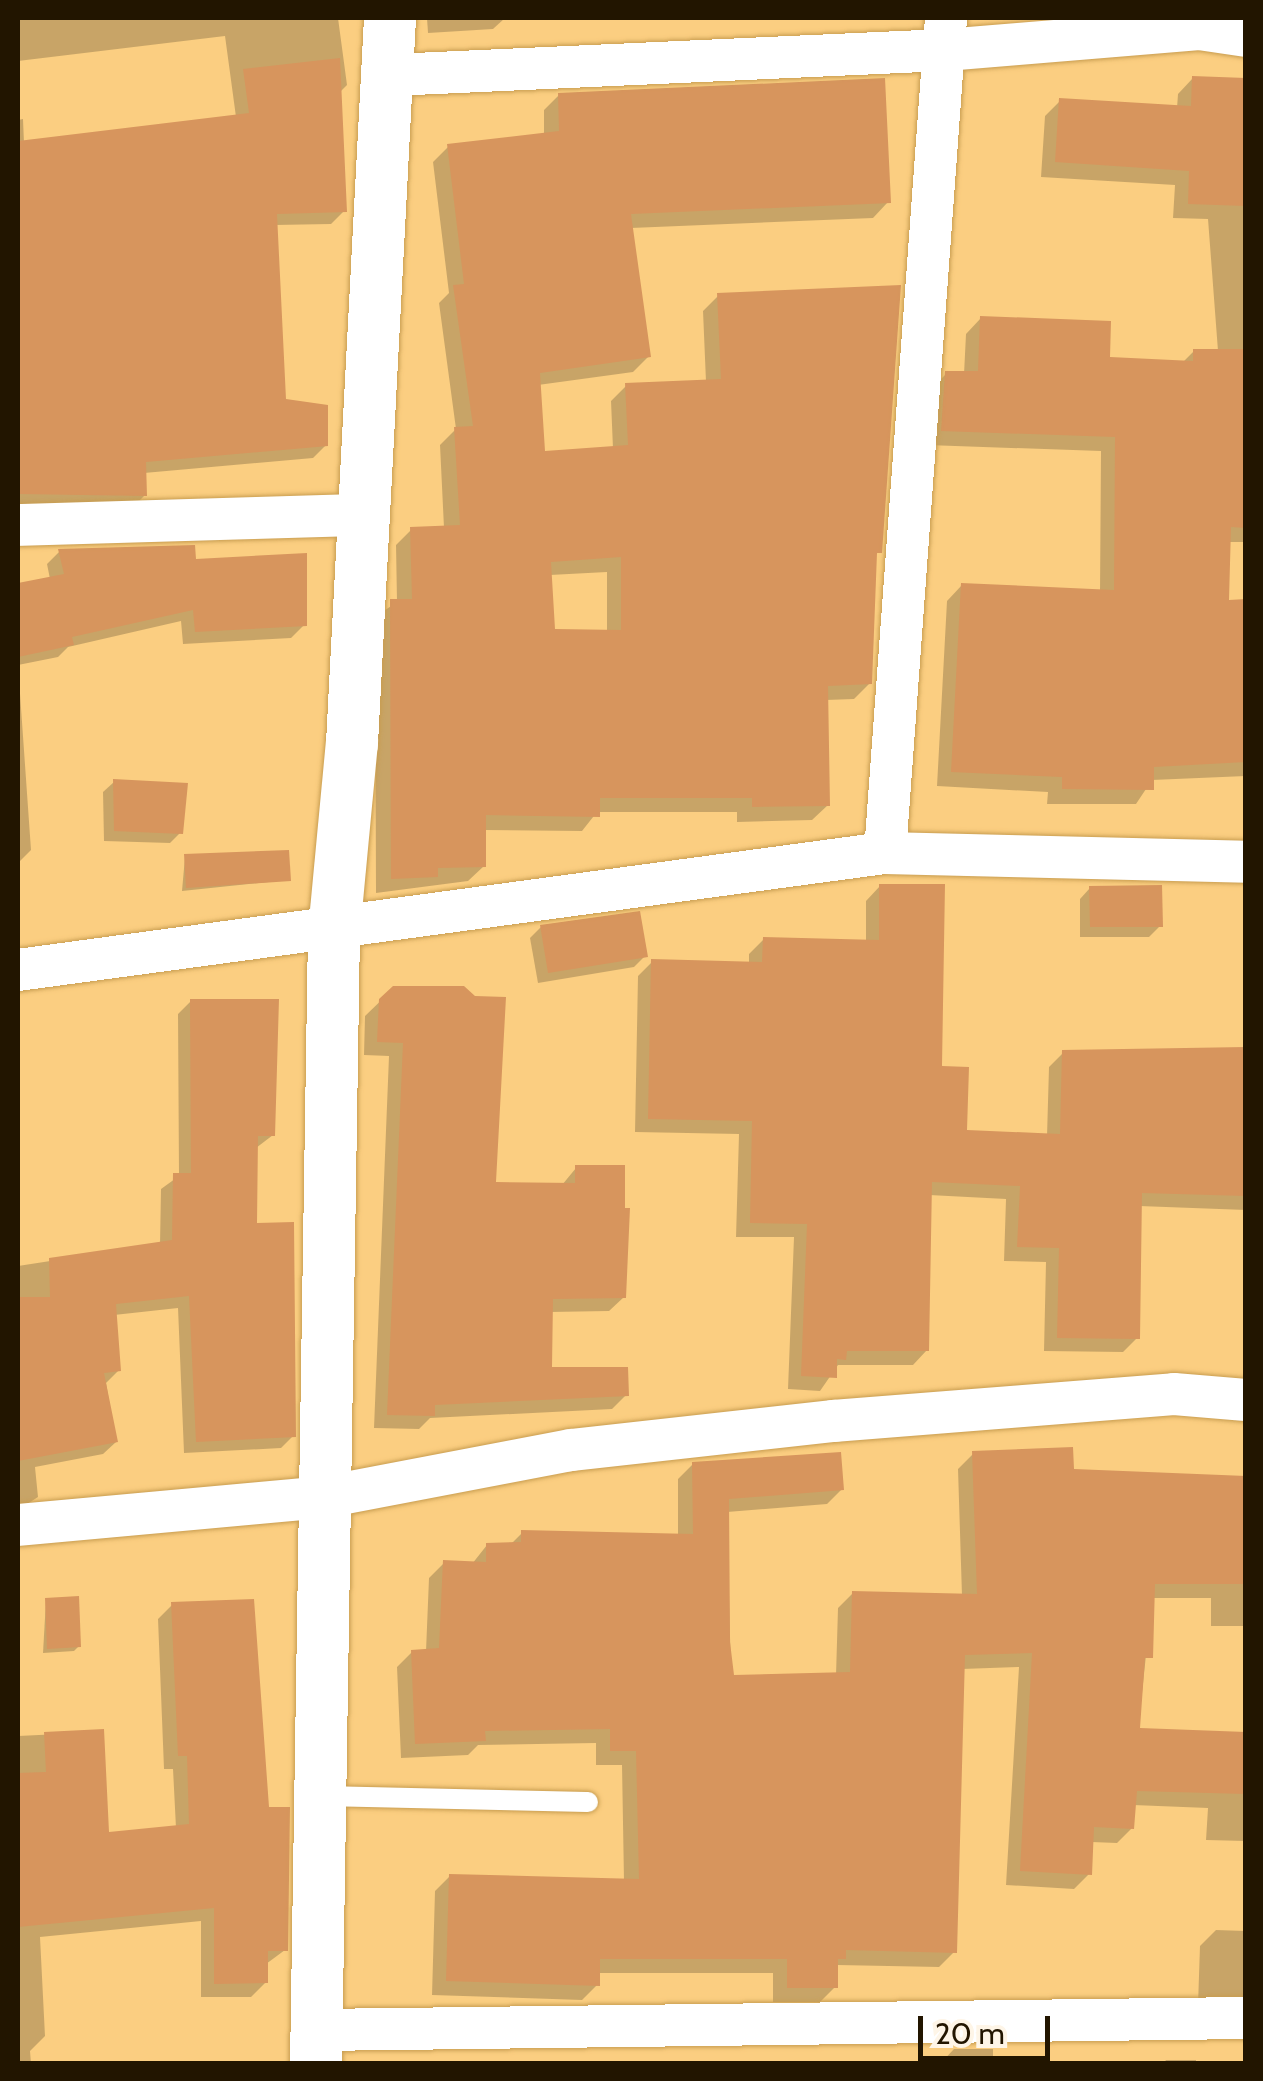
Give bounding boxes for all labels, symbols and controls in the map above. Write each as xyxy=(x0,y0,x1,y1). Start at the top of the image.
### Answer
scale bar xyxy=(923,1996,1056,2058)
text: 20 m xyxy=(935,2015,1005,2052)

